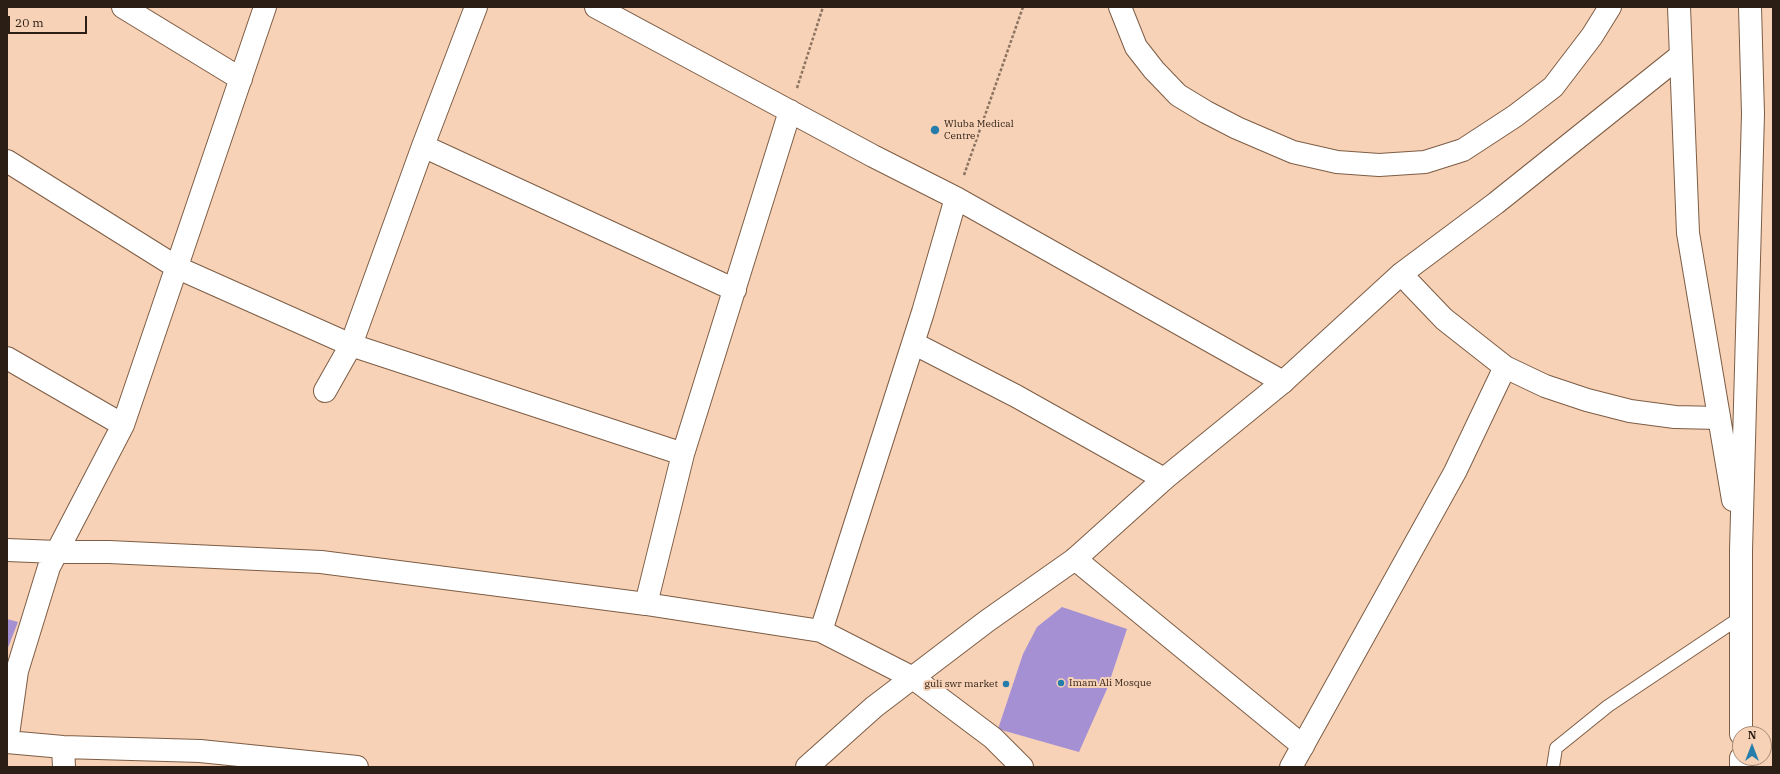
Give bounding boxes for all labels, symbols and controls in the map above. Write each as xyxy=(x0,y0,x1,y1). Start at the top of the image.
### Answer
scale bar xyxy=(10,8,89,34)
text: 20 m xyxy=(15,15,44,30)
place label: Wluba Medical Centre xyxy=(944,118,1014,142)
marker: Wluba Medical Centre xyxy=(929,124,941,136)
place label: Imam Ali Mosque xyxy=(1069,677,1151,689)
place label: guli swr market xyxy=(925,678,998,690)
marker: Imam Ali Mosque xyxy=(1056,678,1066,688)
marker: guli swr market xyxy=(1001,679,1011,689)
north arrow xyxy=(1732,726,1772,766)
text: N xyxy=(1748,728,1756,742)

